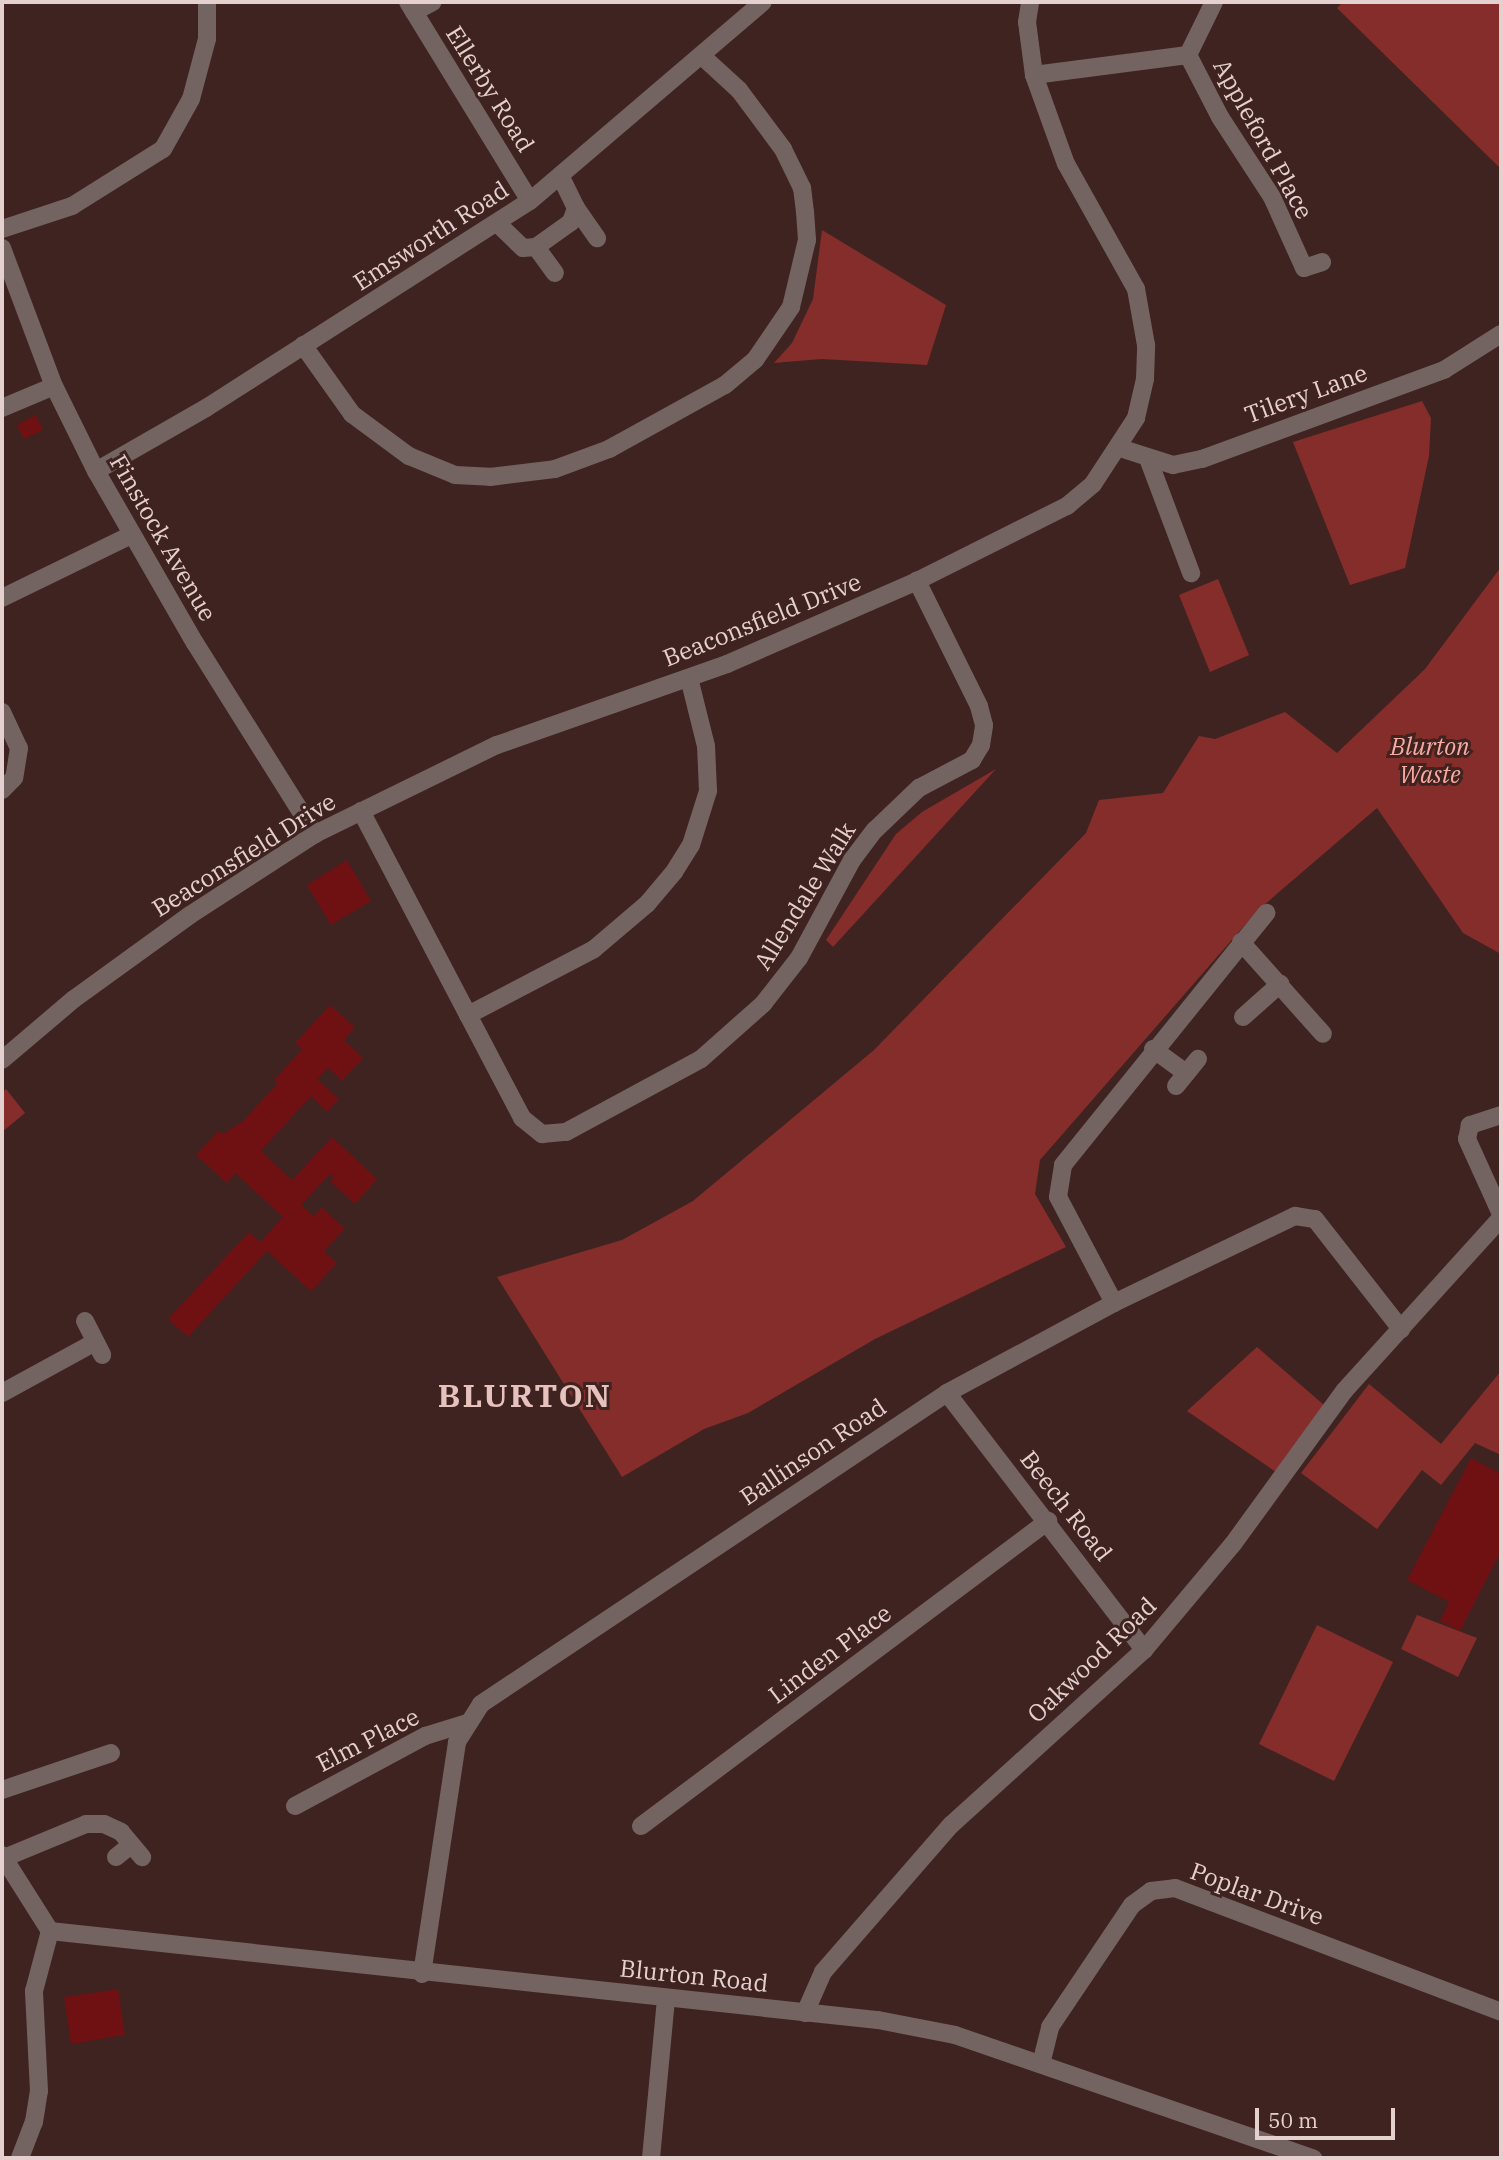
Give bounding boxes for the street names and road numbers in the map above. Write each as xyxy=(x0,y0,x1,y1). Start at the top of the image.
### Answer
street label: Ellerby Road xyxy=(440,21,540,157)
street label: Appleford Place xyxy=(1207,54,1319,224)
street label: Emsworth Road xyxy=(348,175,514,297)
street label: Tilery Lane xyxy=(1241,358,1371,430)
street label: Finstock Avenue xyxy=(104,450,222,626)
street label: Beaconsfield Drive xyxy=(659,567,865,673)
street label: Beaconsfield Drive xyxy=(147,787,341,923)
street label: Allendale Walk xyxy=(748,817,862,975)
street label: Ballinson Road xyxy=(735,1393,891,1511)
street label: Beech Road xyxy=(1014,1445,1118,1567)
street label: Oakwood Road xyxy=(1022,1591,1162,1729)
street label: Linden Place xyxy=(763,1599,897,1709)
street label: Elm Place xyxy=(312,1702,424,1778)
street label: Poplar Drive xyxy=(1186,1857,1328,1931)
street label: Blurton Road xyxy=(618,1954,770,1998)

